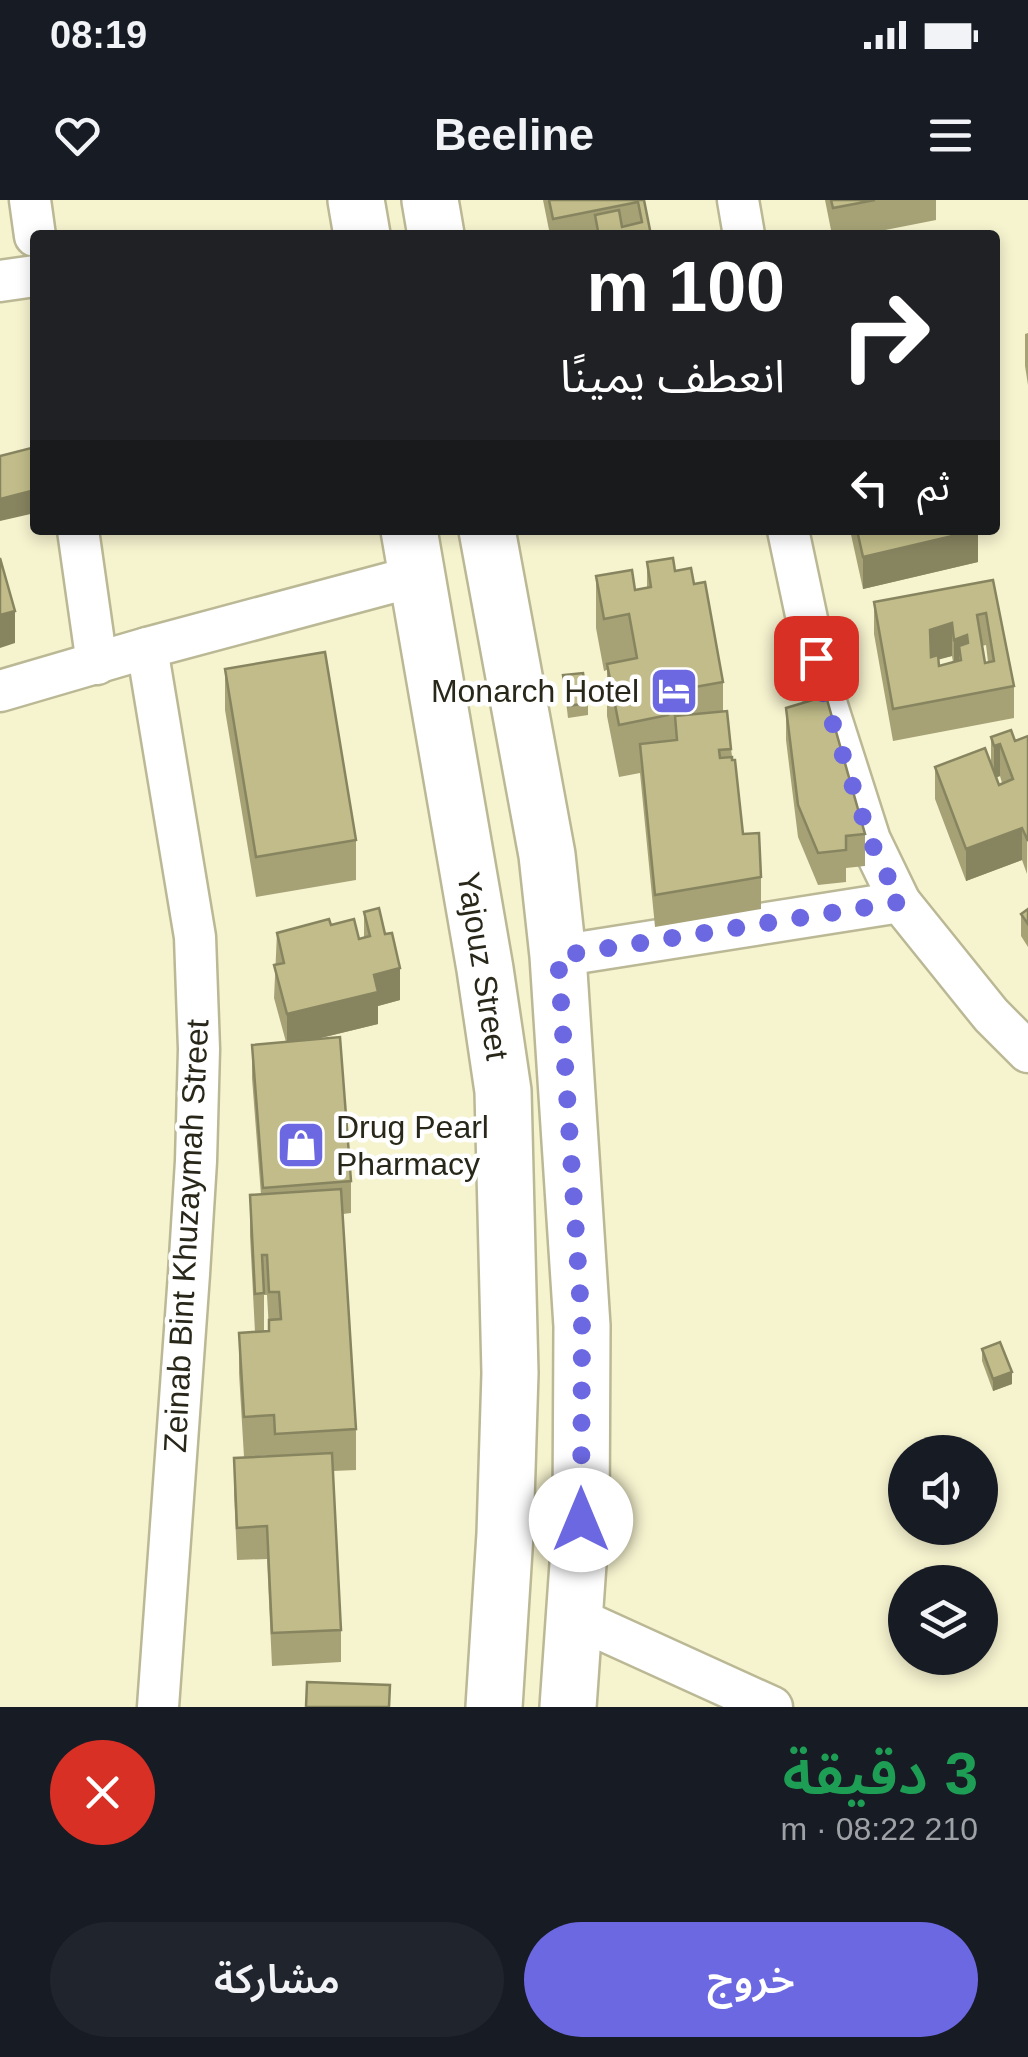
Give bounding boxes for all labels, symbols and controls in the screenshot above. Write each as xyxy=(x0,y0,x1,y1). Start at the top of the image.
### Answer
text: 08:19 xyxy=(50,14,147,56)
icon: heart xyxy=(50,108,105,163)
icon: menu xyxy=(923,108,978,163)
text: Beeline xyxy=(434,109,594,160)
text: 100 m xyxy=(587,248,785,326)
icon: right xyxy=(820,270,950,400)
text: انعطف يمينًا xyxy=(560,351,785,402)
icon: left xyxy=(842,460,897,515)
text: ثم xyxy=(917,466,950,508)
pin xyxy=(774,616,859,701)
icon: arrive xyxy=(789,631,844,686)
hotel icon: Monarch Hotel xyxy=(648,665,700,717)
place label: Monarch Hotel xyxy=(431,673,639,709)
street label: Yajouz Street xyxy=(450,869,516,1063)
street label: Zeinab Bint Khuzaymah Street xyxy=(157,1018,215,1454)
place label: Drug Pearl Pharmacy xyxy=(336,1109,489,1182)
shop icon: Drug Pearl Pharmacy xyxy=(275,1119,327,1171)
map controls xyxy=(888,1435,998,1675)
button: sound xyxy=(888,1435,998,1545)
position arrow xyxy=(529,1468,633,1572)
button: layers xyxy=(888,1565,998,1675)
button: close xyxy=(50,1740,155,1845)
text: 3 دقيقة xyxy=(782,1740,978,1807)
text: 210 m · 08:22 xyxy=(781,1811,978,1847)
button: مشاركة xyxy=(50,1922,504,2037)
button: خروج xyxy=(524,1922,978,2037)

